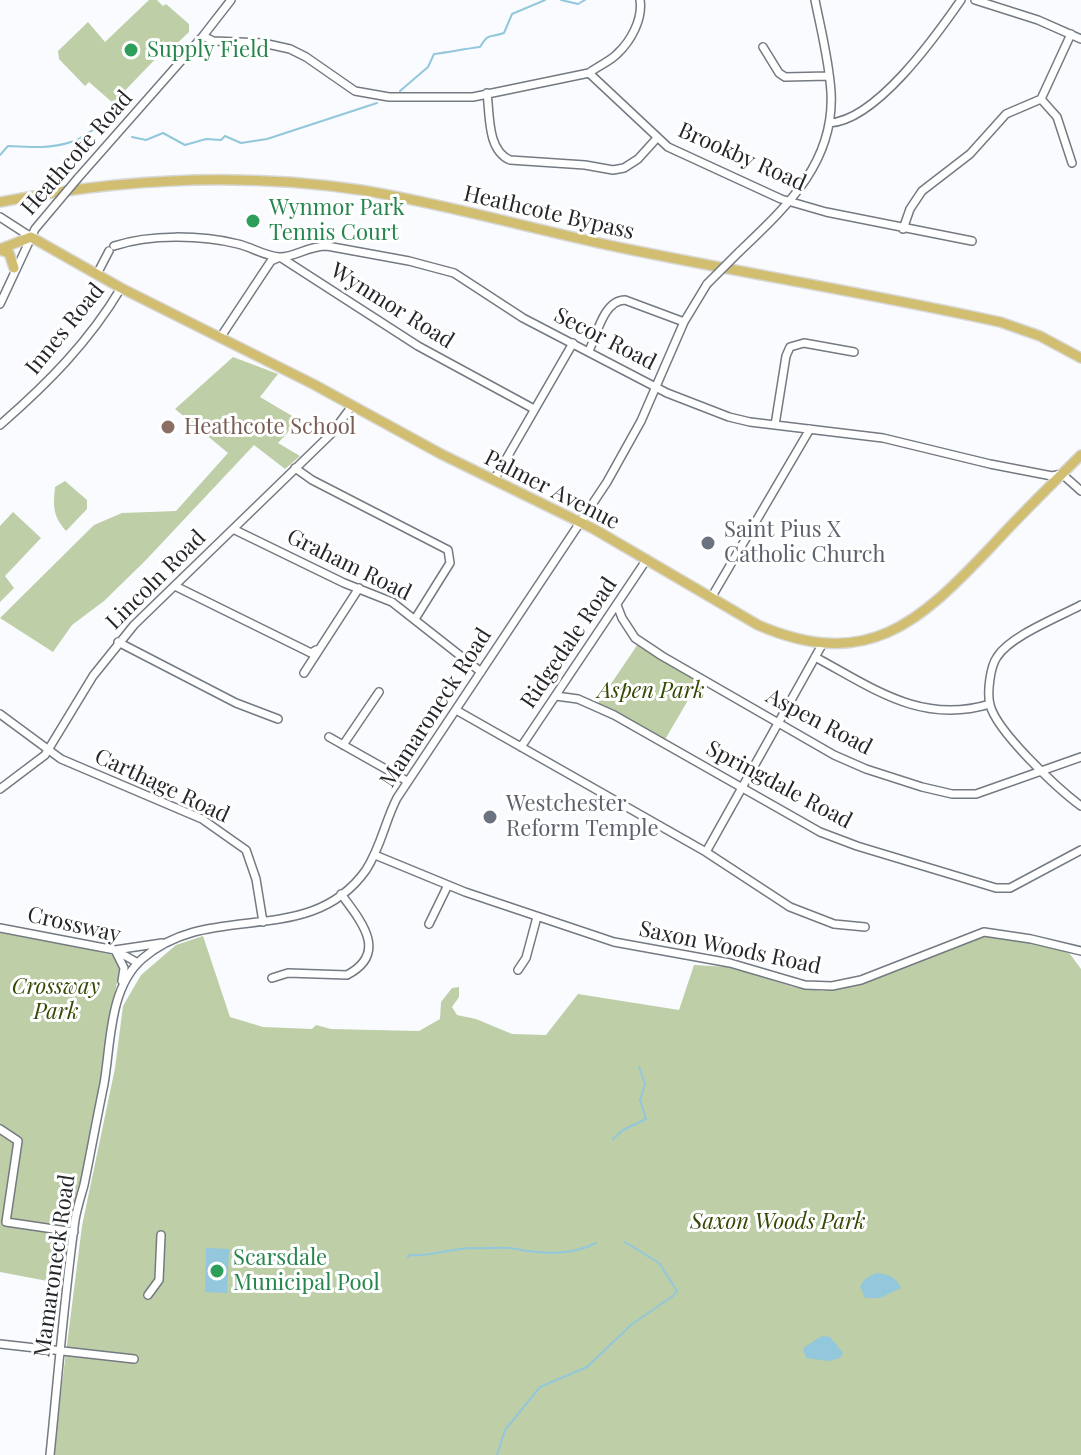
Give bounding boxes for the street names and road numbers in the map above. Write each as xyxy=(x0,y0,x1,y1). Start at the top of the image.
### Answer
street label: Heathcote Road xyxy=(16,85,138,221)
street label: Brookby Road xyxy=(674,117,810,197)
street label: Heathcote Bypass xyxy=(461,181,637,245)
street label: Wynmor Road xyxy=(325,258,459,354)
street label: Innes Road xyxy=(20,278,110,380)
street label: Secor Road xyxy=(550,302,660,376)
street label: Palmer Avenue xyxy=(480,445,624,535)
street label: Graham Road xyxy=(282,524,416,606)
street label: Lincoln Road xyxy=(101,525,211,635)
street label: Ridgedale Road xyxy=(515,572,623,714)
street label: Mamaroneck Road xyxy=(375,623,497,793)
street label: Aspen Road xyxy=(761,683,877,761)
street label: Springdale Road xyxy=(701,735,857,835)
street label: Carthage Road xyxy=(90,743,234,829)
street label: Crossway xyxy=(25,901,123,949)
street label: Saxon Woods Road xyxy=(637,916,823,980)
street label: Mamaroneck Road xyxy=(29,1173,81,1359)

